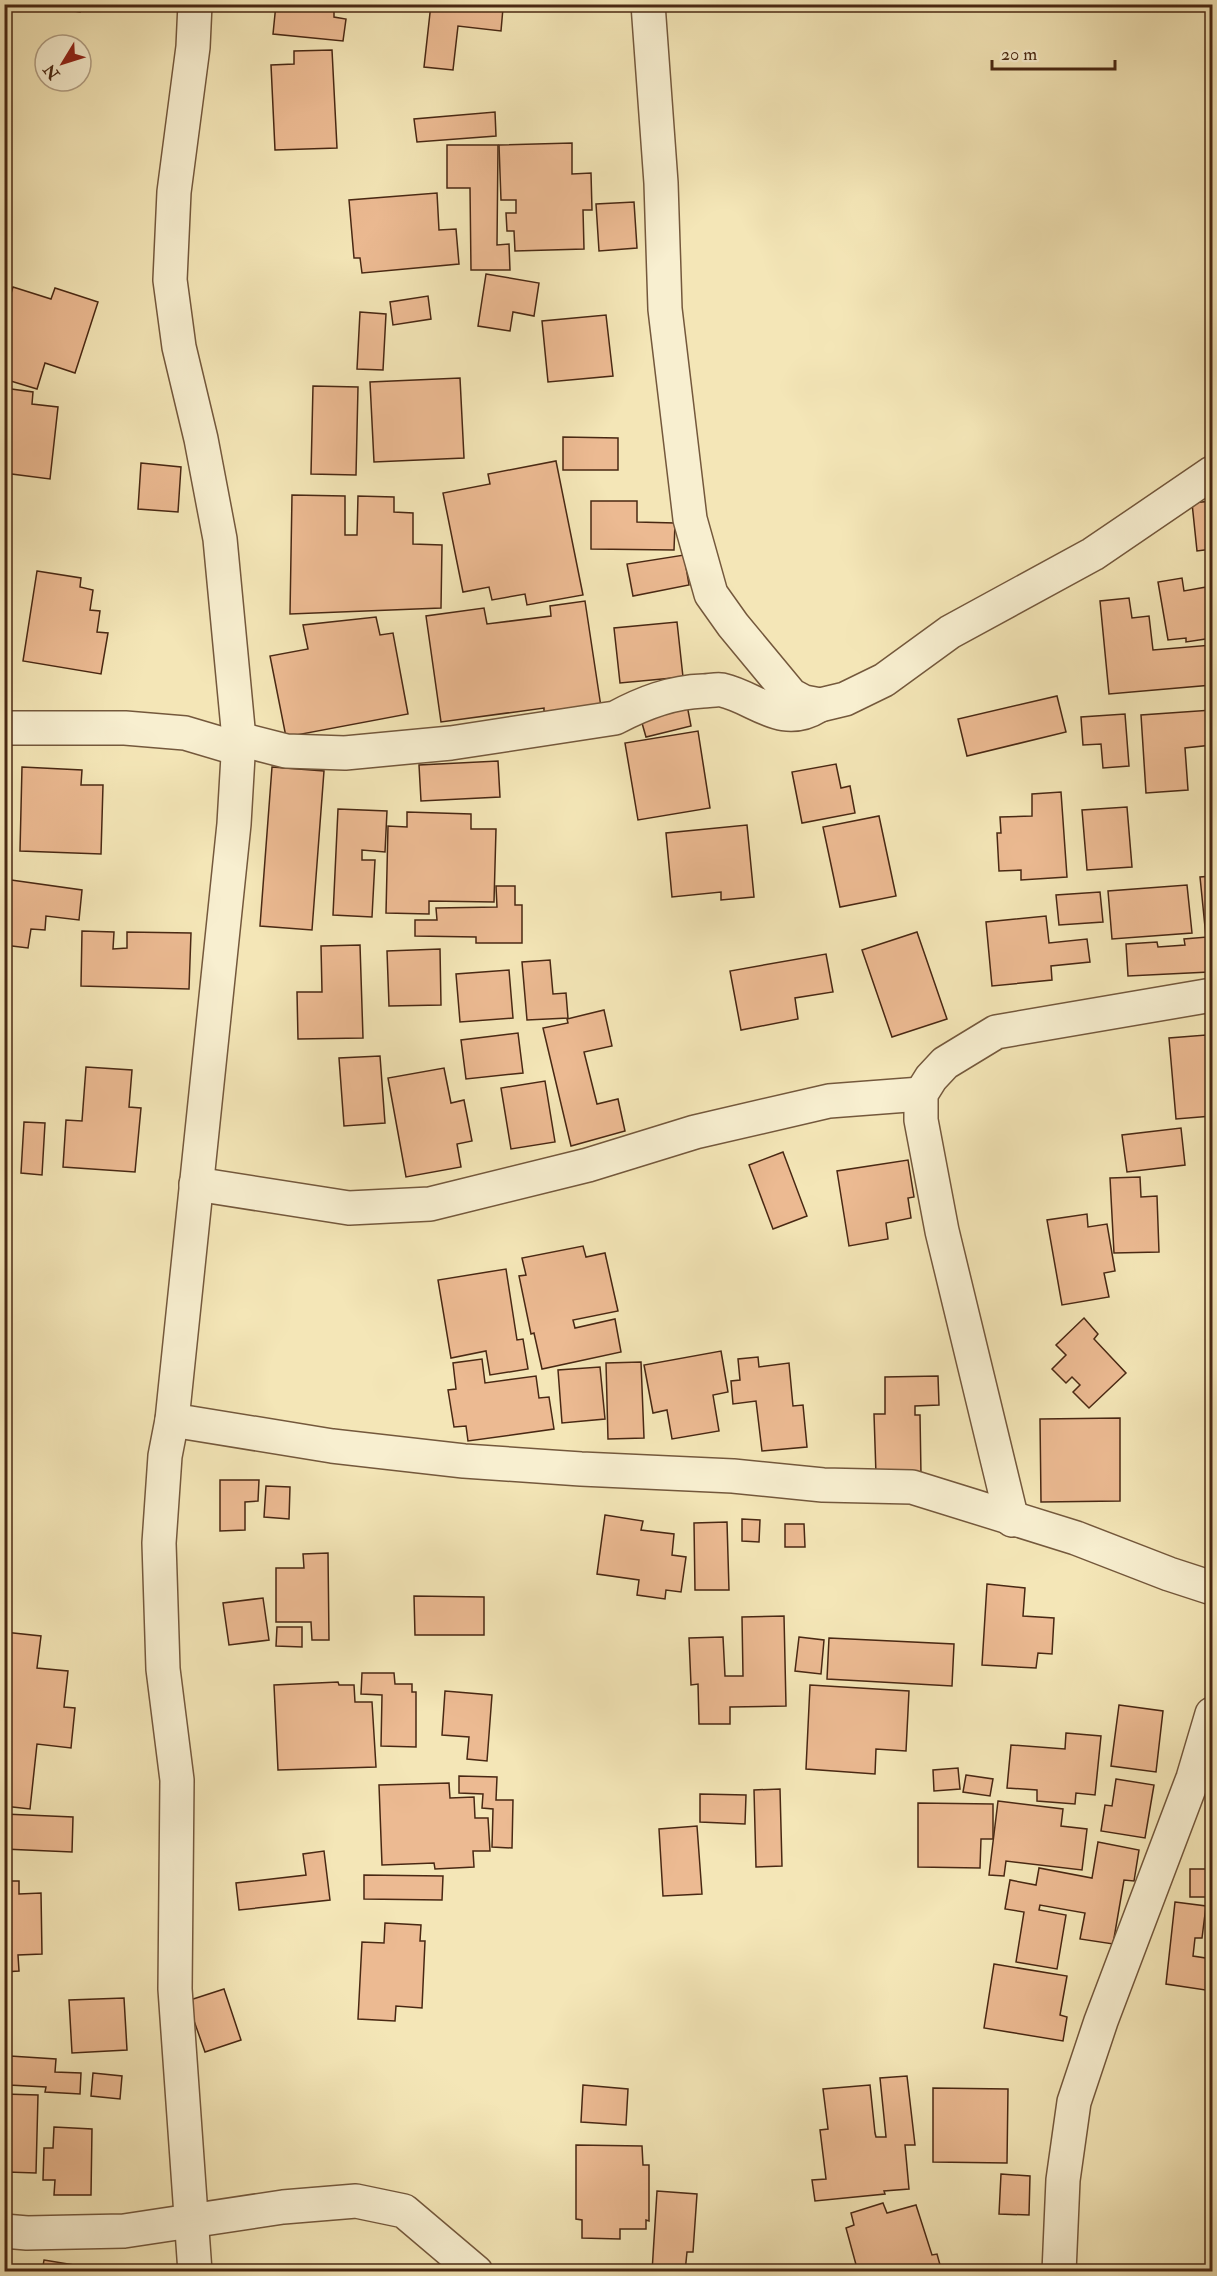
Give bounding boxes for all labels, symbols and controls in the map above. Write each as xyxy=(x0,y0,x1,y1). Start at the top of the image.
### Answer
north arrow xyxy=(33,33,93,93)
scale bar xyxy=(992,33,1115,71)
text: 20 m xyxy=(1001,43,1037,66)
text: N xyxy=(39,59,65,84)

